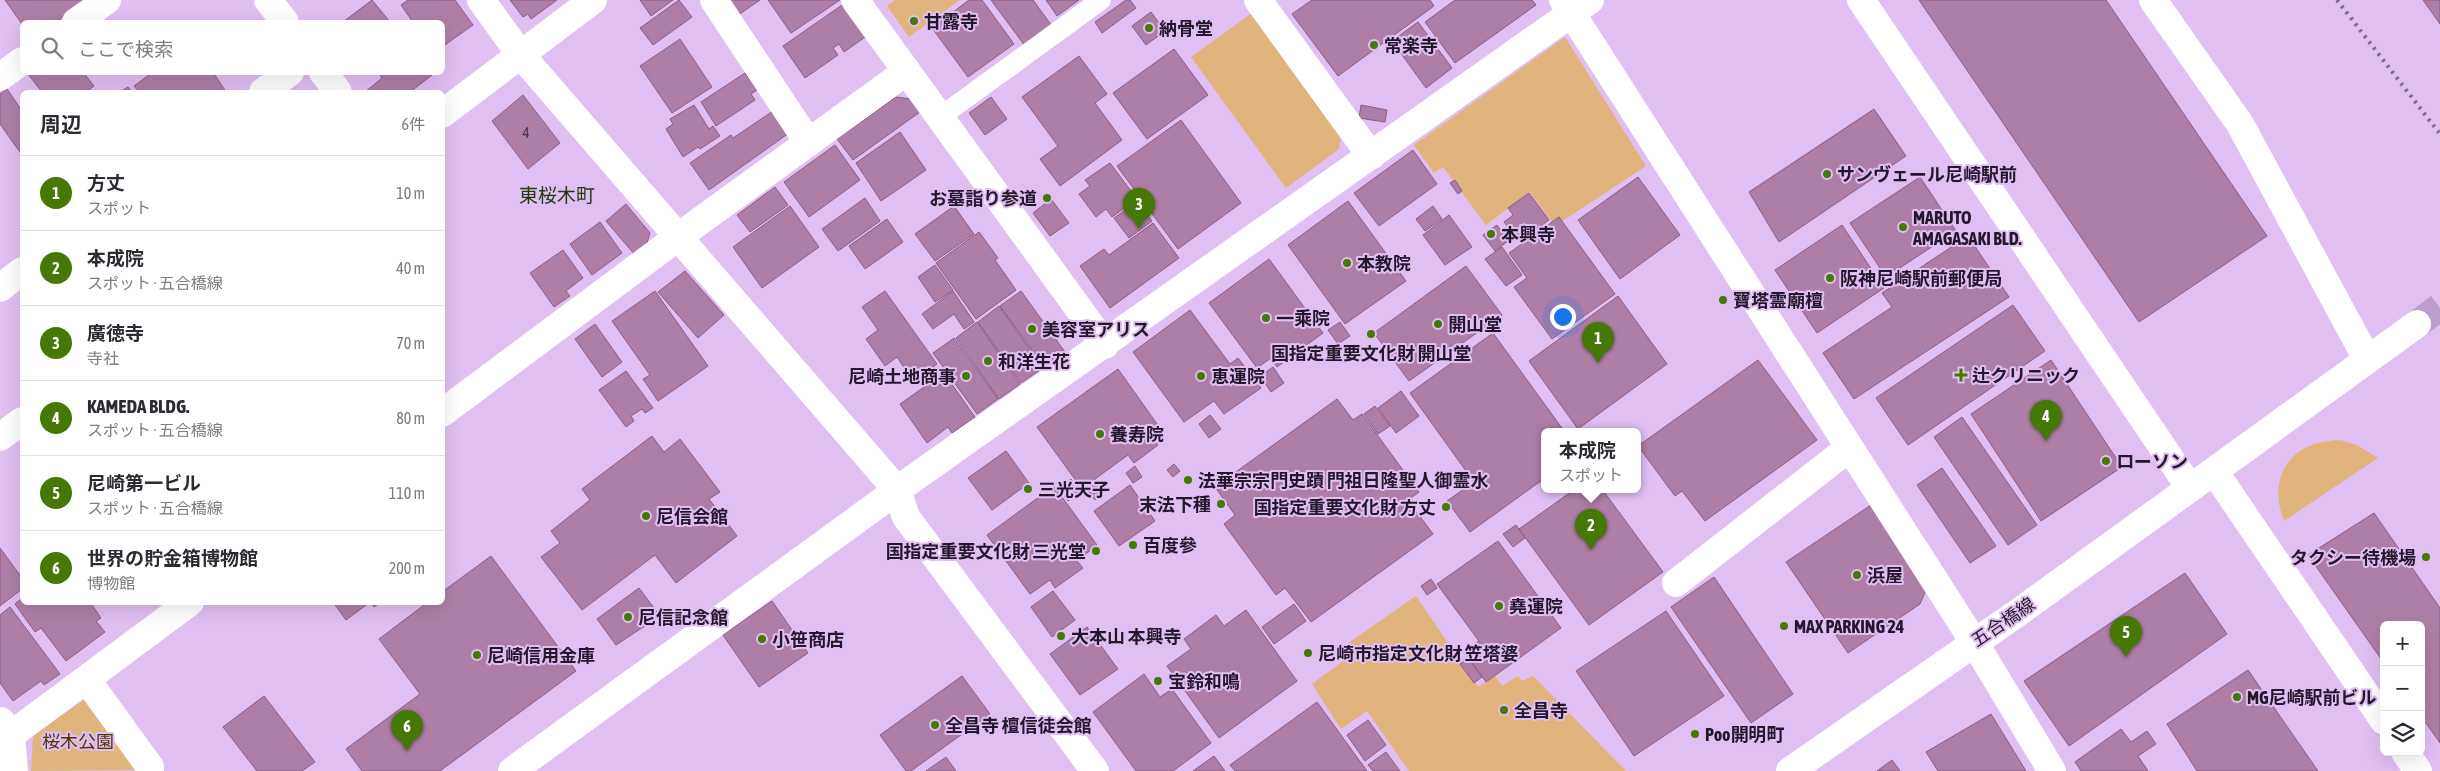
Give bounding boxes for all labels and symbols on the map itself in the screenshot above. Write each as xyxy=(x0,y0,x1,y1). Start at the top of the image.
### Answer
place label: 甘露寺 xyxy=(924,11,978,32)
marker: 甘露寺 xyxy=(908,15,920,27)
place label: 納骨堂 xyxy=(1159,18,1213,39)
marker: 納骨堂 xyxy=(1143,22,1155,34)
place label: 常楽寺 xyxy=(1384,35,1438,56)
marker: 常楽寺 xyxy=(1368,39,1380,51)
house number: 4 xyxy=(522,124,530,141)
place label: サンヴェール尼崎駅前 xyxy=(1837,164,2017,185)
marker: サンヴェール尼崎駅前 xyxy=(1821,168,1833,180)
district label: 東桜木町 xyxy=(519,184,595,206)
place label: お墓詣り参道 xyxy=(929,188,1037,209)
pin: 3 xyxy=(1123,188,1155,229)
marker: お墓詣り参道 xyxy=(1041,192,1053,204)
place label: MARUTO AMAGASAKI BLD. xyxy=(1912,207,2022,249)
marker: MARUTO AMAGASAKI BLD. xyxy=(1897,221,1909,233)
place label: 本興寺 xyxy=(1501,224,1555,245)
marker: 本興寺 xyxy=(1485,228,1497,240)
place label: 本教院 xyxy=(1357,253,1411,274)
marker: 本教院 xyxy=(1341,257,1353,269)
place label: 阪神尼崎駅前郵便局 xyxy=(1840,268,2002,289)
marker: 阪神尼崎駅前郵便局 xyxy=(1824,272,1836,284)
place label: 寶塔霊廟檀 xyxy=(1733,290,1823,311)
marker: 寶塔霊廟檀 xyxy=(1717,294,1729,306)
your location xyxy=(1550,304,1576,330)
place label: 一乘院 xyxy=(1276,308,1330,329)
marker: 一乘院 xyxy=(1260,312,1272,324)
place label: 開山堂 xyxy=(1448,314,1502,335)
marker: 開山堂 xyxy=(1432,318,1444,330)
place label: 美容室アリス xyxy=(1042,319,1150,340)
pin: 1 xyxy=(1582,322,1614,363)
marker: 美容室アリス xyxy=(1026,323,1038,335)
marker: 国指定重要文化財 開山堂 xyxy=(1365,328,1377,340)
place label: 国指定重要文化財 開山堂 xyxy=(1271,343,1471,364)
place label: 和洋生花 xyxy=(998,351,1070,372)
marker: 和洋生花 xyxy=(982,355,994,367)
place label: 辻クリニック xyxy=(1972,365,2080,386)
place label: 尼崎土地商事 xyxy=(848,366,956,387)
place label: 恵運院 xyxy=(1211,366,1265,387)
marker: 辻クリニック xyxy=(1954,368,1968,382)
marker: 尼崎土地商事 xyxy=(960,370,972,382)
marker: 恵運院 xyxy=(1195,370,1207,382)
pin: 4 xyxy=(2030,400,2062,441)
place label: 養寿院 xyxy=(1110,424,1164,445)
marker: 養寿院 xyxy=(1094,428,1106,440)
place label: ローソン xyxy=(2116,451,2188,472)
marker: ローソン xyxy=(2100,455,2112,467)
place label: 法華宗宗門史蹟 門祖日隆聖人御霊水 xyxy=(1198,470,1488,491)
marker: 法華宗宗門史蹟 門祖日隆聖人御霊水 xyxy=(1182,474,1194,486)
place label: 三光天子 xyxy=(1038,479,1110,500)
marker: 三光天子 xyxy=(1022,483,1034,495)
place label: 末法下種 xyxy=(1139,494,1211,515)
place label: 国指定重要文化財 方丈 xyxy=(1254,497,1436,518)
marker: 末法下種 xyxy=(1215,498,1227,510)
marker: 国指定重要文化財 方丈 xyxy=(1440,501,1452,513)
place label: 尼信会館 xyxy=(656,506,728,527)
pin: 2 xyxy=(1575,509,1607,550)
marker: 尼信会館 xyxy=(640,510,652,522)
place label: 百度參 xyxy=(1143,535,1197,556)
marker: 百度參 xyxy=(1127,539,1139,551)
place label: 国指定重要文化財 三光堂 xyxy=(886,541,1086,562)
marker: 国指定重要文化財 三光堂 xyxy=(1090,545,1102,557)
place label: タクシー待機場 xyxy=(2290,547,2416,568)
marker: タクシー待機場 xyxy=(2420,551,2432,563)
place label: 浜屋 xyxy=(1867,565,1903,586)
marker: 浜屋 xyxy=(1851,569,1863,581)
street label: 五合橋線 xyxy=(1967,593,2039,651)
place label: 堯運院 xyxy=(1509,596,1563,617)
marker: 堯運院 xyxy=(1493,600,1505,612)
place label: 尼信記念館 xyxy=(638,607,728,628)
marker: 尼信記念館 xyxy=(622,611,634,623)
place label: MAX PARKING 24 xyxy=(1794,616,1904,637)
pin: 5 xyxy=(2110,616,2142,657)
marker: MAX PARKING 24 xyxy=(1778,620,1790,632)
place label: 大本山 本興寺 xyxy=(1071,626,1181,647)
place label: 小笹商店 xyxy=(772,629,844,650)
marker: 大本山 本興寺 xyxy=(1055,630,1067,642)
marker: 小笹商店 xyxy=(756,633,768,645)
place label: 尼崎市指定文化財 笠塔婆 xyxy=(1318,643,1518,664)
place label: 尼崎信用金庫 xyxy=(487,645,595,666)
marker: 尼崎市指定文化財 笠塔婆 xyxy=(1302,647,1314,659)
marker: 尼崎信用金庫 xyxy=(471,649,483,661)
place label: 宝鈴和鳴 xyxy=(1168,671,1240,692)
marker: 宝鈴和鳴 xyxy=(1152,675,1164,687)
place label: MG尼崎駅前ビル xyxy=(2247,687,2377,708)
marker: MG尼崎駅前ビル xyxy=(2231,691,2243,703)
place label: 全昌寺 xyxy=(1514,700,1568,721)
marker: 全昌寺 xyxy=(1498,704,1510,716)
pin: 6 xyxy=(391,710,423,751)
place label: 全昌寺 檀信徒会館 xyxy=(945,715,1091,736)
marker: 全昌寺 檀信徒会館 xyxy=(929,719,941,731)
place label: Poo開明町 xyxy=(1705,724,1785,745)
marker: Poo開明町 xyxy=(1689,728,1701,740)
park label: 桜木公園 xyxy=(42,731,114,752)

